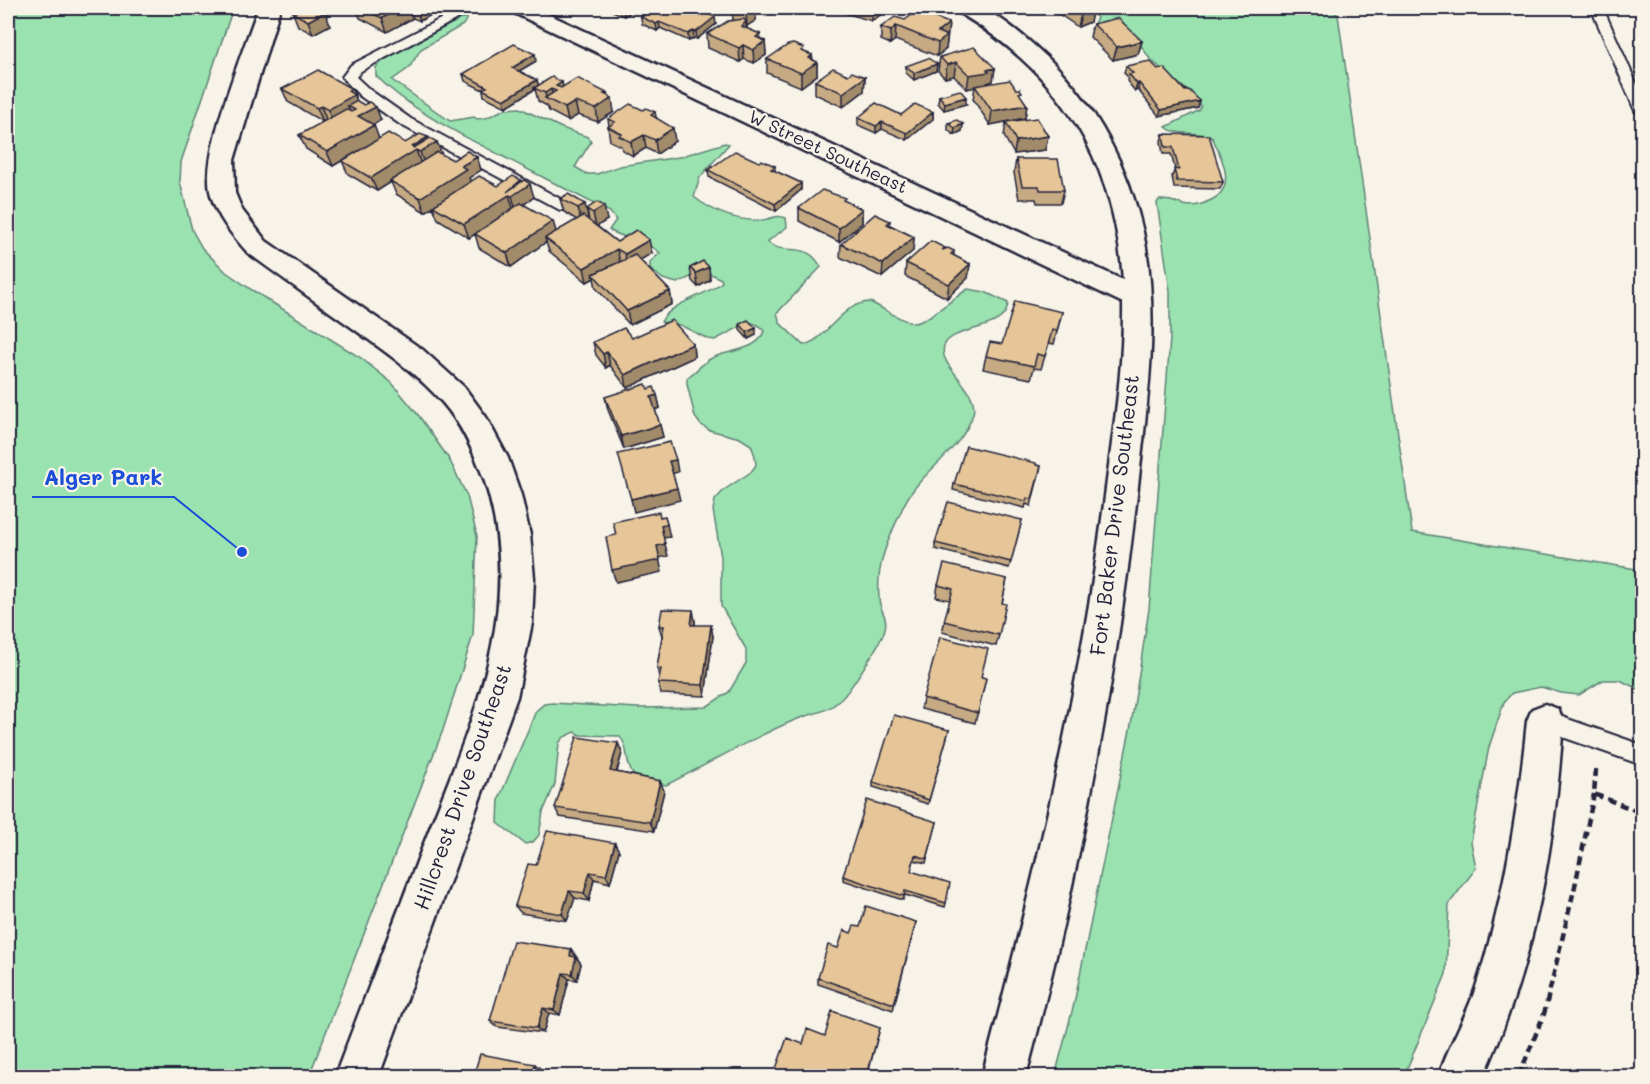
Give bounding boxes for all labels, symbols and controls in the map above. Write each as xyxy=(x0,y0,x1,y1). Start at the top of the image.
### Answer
street label: W Street Southeast xyxy=(745,104,912,198)
street label: Fort Baker Drive Southeast xyxy=(1083,373,1144,657)
callout: Alger Park xyxy=(32,457,174,497)
text: Alger Park xyxy=(44,462,162,491)
street label: Hillcrest Drive Southeast xyxy=(407,660,516,913)

